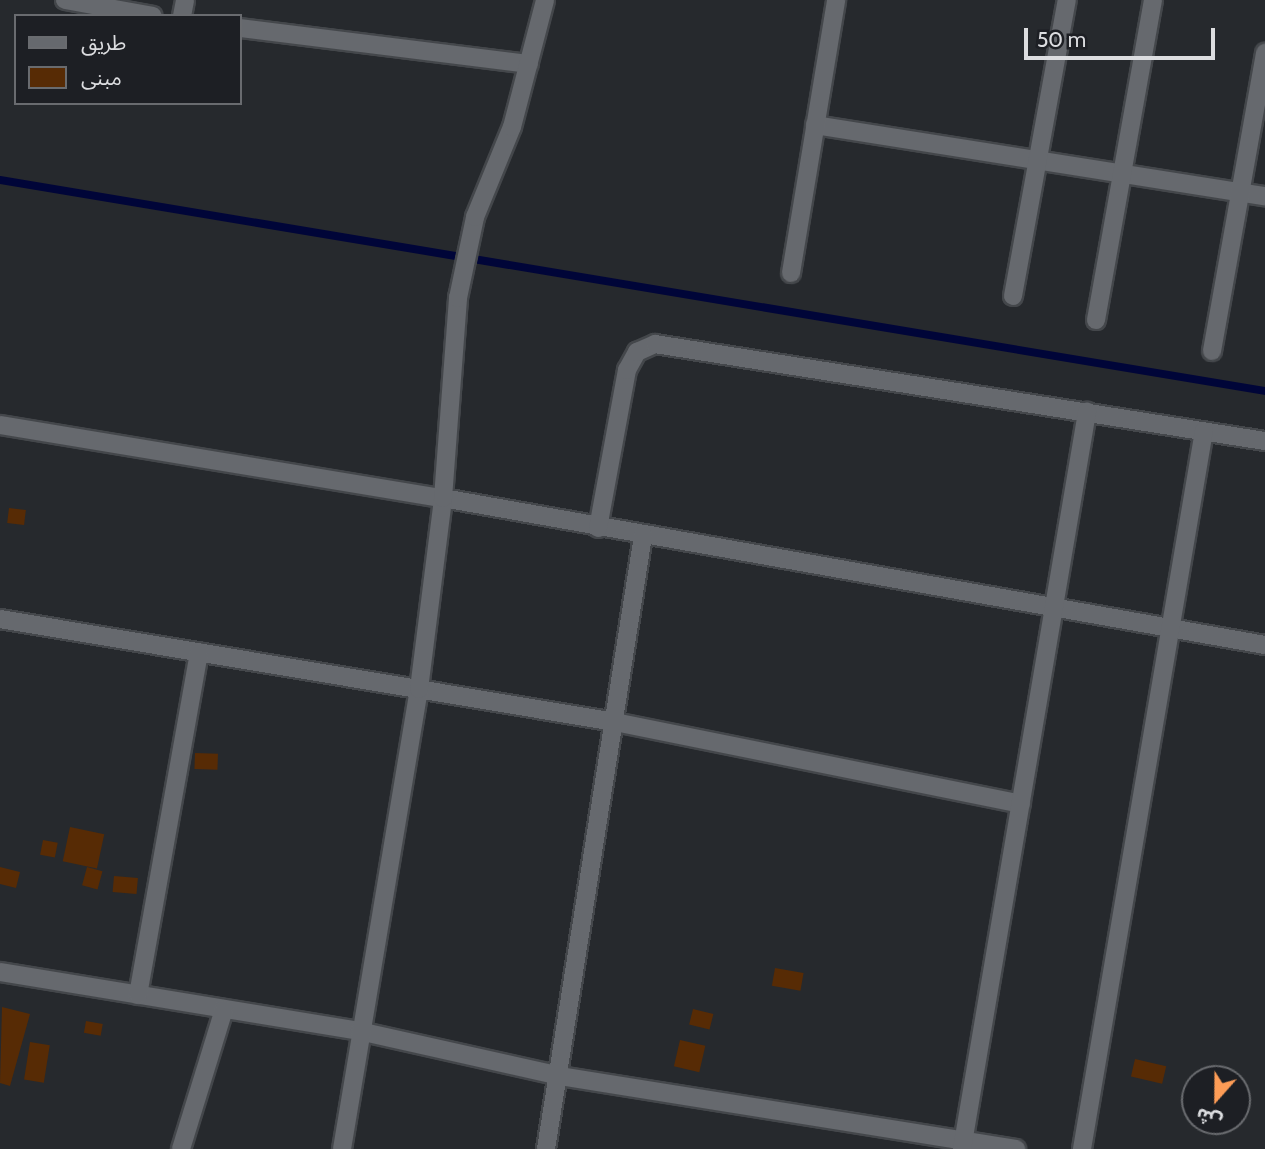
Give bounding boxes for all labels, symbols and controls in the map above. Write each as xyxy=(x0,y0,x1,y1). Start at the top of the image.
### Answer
legend xyxy=(14,14,242,105)
scale bar xyxy=(1027,14,1218,58)
text: 50 m xyxy=(1037,27,1086,52)
text: طريق xyxy=(81,30,126,55)
text: مبنى xyxy=(81,65,122,90)
north arrow xyxy=(1181,1065,1251,1135)
text: ش xyxy=(1193,1103,1225,1134)

